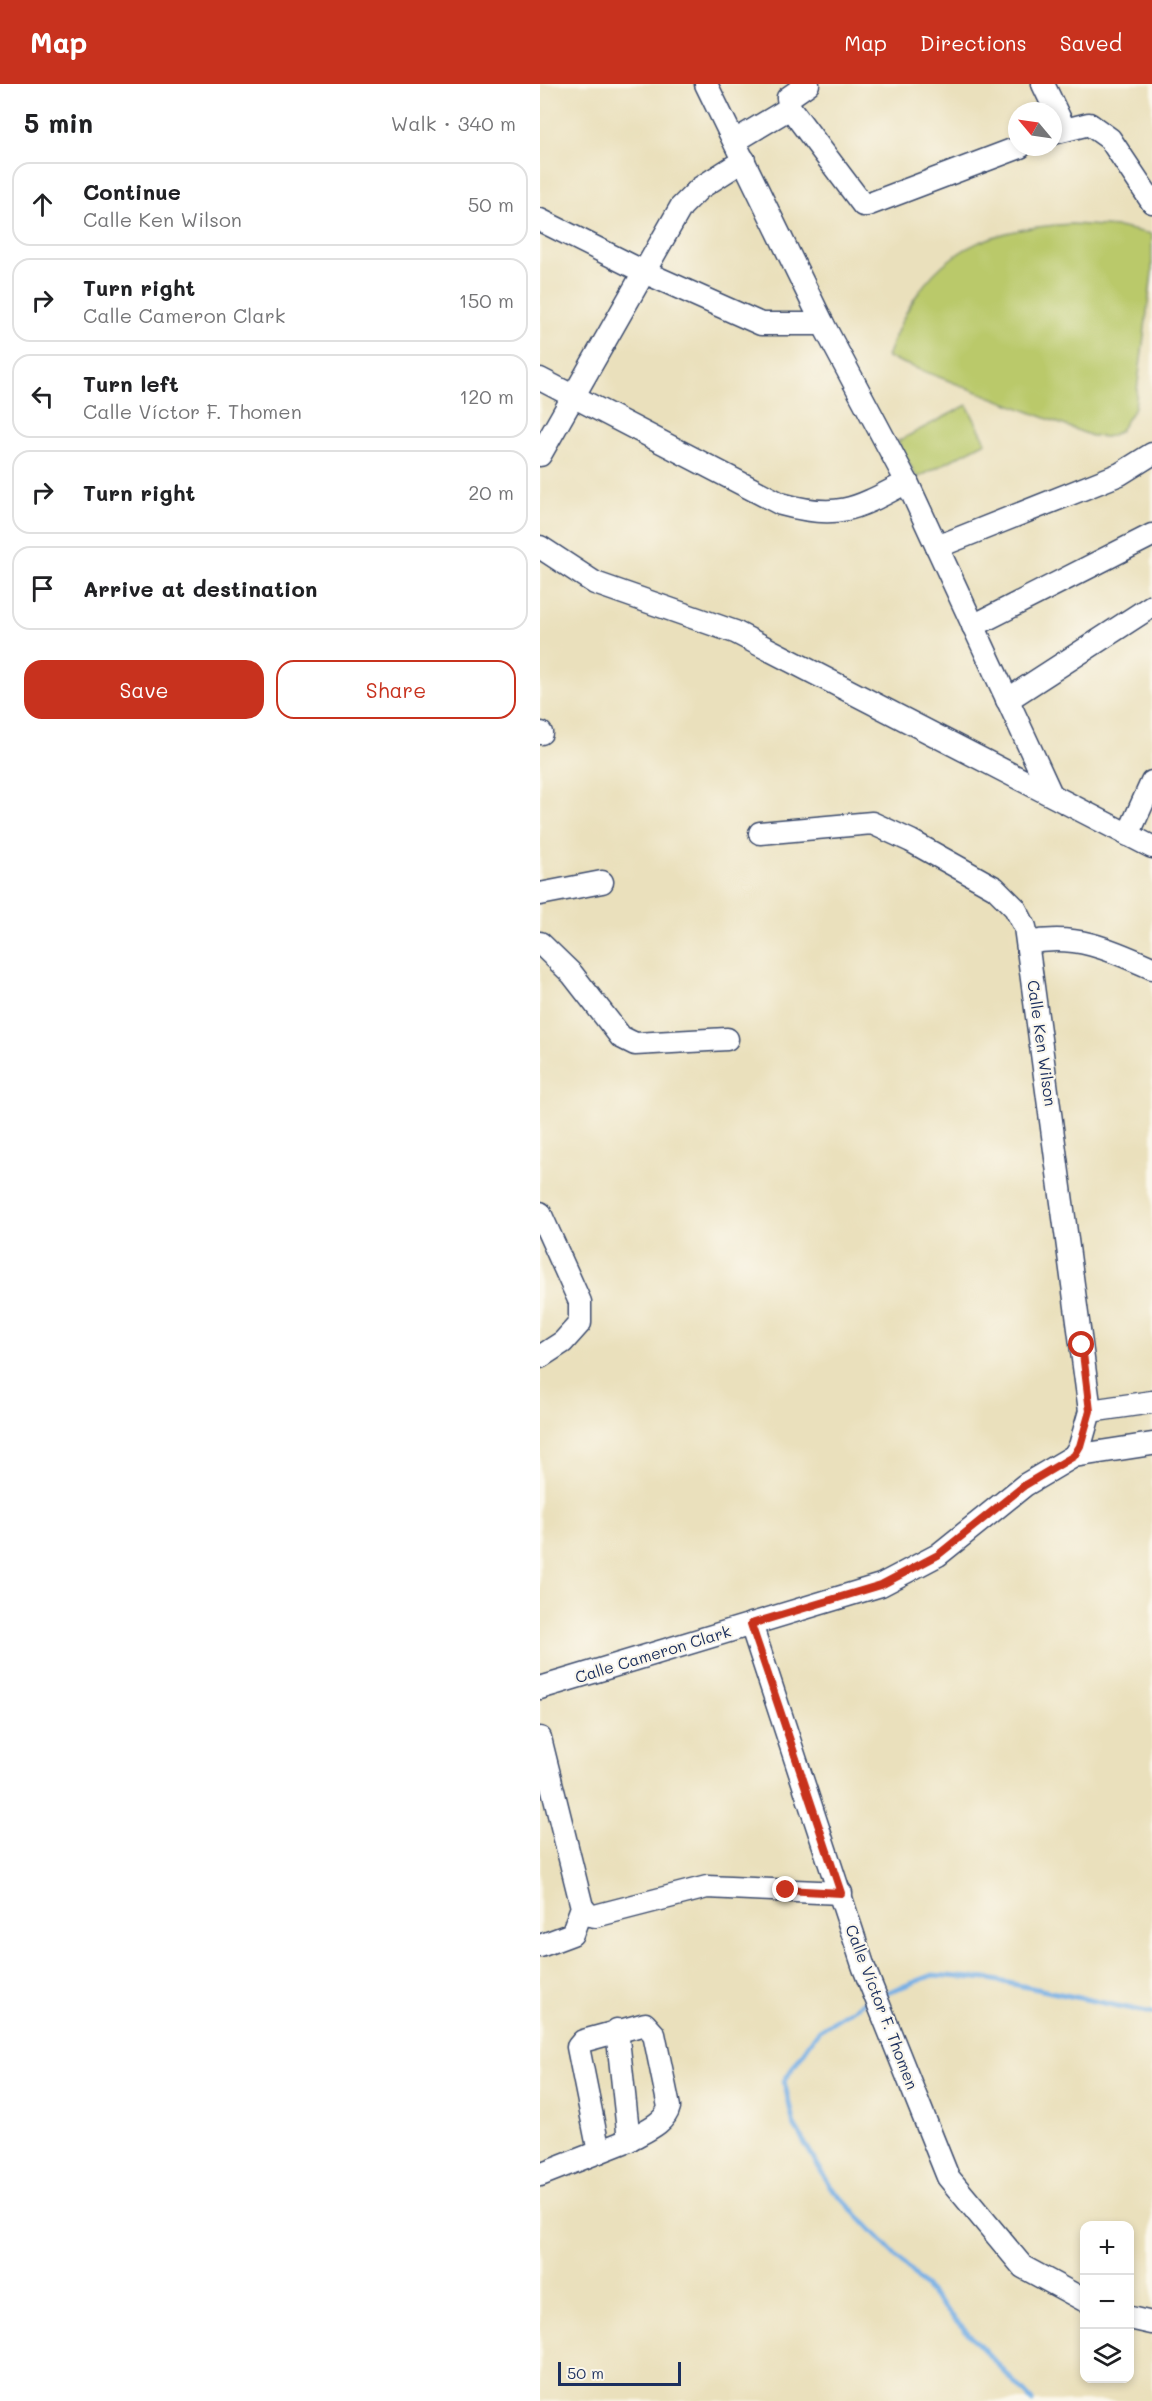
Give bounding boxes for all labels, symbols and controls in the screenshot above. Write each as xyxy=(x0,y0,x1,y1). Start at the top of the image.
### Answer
text: Map xyxy=(30,24,87,60)
text: Map xyxy=(844,29,887,56)
text: Directions xyxy=(920,29,1027,56)
text: Saved xyxy=(1060,29,1122,56)
north arrow xyxy=(1008,102,1062,156)
text: 5 min xyxy=(24,106,93,140)
text: Walk · 340 m xyxy=(391,110,516,136)
text: Continue xyxy=(83,177,181,206)
icon: ahead xyxy=(26,188,59,221)
text: 50 m xyxy=(468,191,514,217)
text: Calle Ken Wilson xyxy=(83,206,242,232)
text: Turn right xyxy=(83,273,195,302)
icon: right xyxy=(26,284,59,317)
text: 150 m xyxy=(459,287,514,313)
text: Calle Cameron Clark xyxy=(83,302,285,328)
text: Turn left xyxy=(83,369,179,398)
icon: left xyxy=(26,380,59,413)
text: 120 m xyxy=(459,383,514,409)
text: Calle Víctor F. Thomen xyxy=(83,398,302,424)
icon: right xyxy=(26,476,59,509)
text: Turn right xyxy=(83,478,195,507)
text: 20 m xyxy=(468,479,514,505)
icon: arrive xyxy=(26,572,59,605)
text: Arrive at destination xyxy=(83,574,318,603)
button: Save xyxy=(24,660,264,719)
button: Share xyxy=(276,660,516,719)
street label: Calle Ken Wilson xyxy=(1023,979,1062,1107)
route start xyxy=(1068,1331,1094,1357)
street label: Calle Cameron Clark xyxy=(572,1620,733,1687)
route end xyxy=(772,1876,798,1902)
street label: Calle Víctor F. Thomen xyxy=(841,1921,924,2092)
map controls xyxy=(1080,2221,1134,2383)
button: + xyxy=(1080,2221,1134,2275)
button: − xyxy=(1080,2275,1134,2329)
button: layers xyxy=(1080,2329,1134,2383)
scale bar xyxy=(558,2359,681,2386)
text: 50 m xyxy=(567,2362,604,2383)

